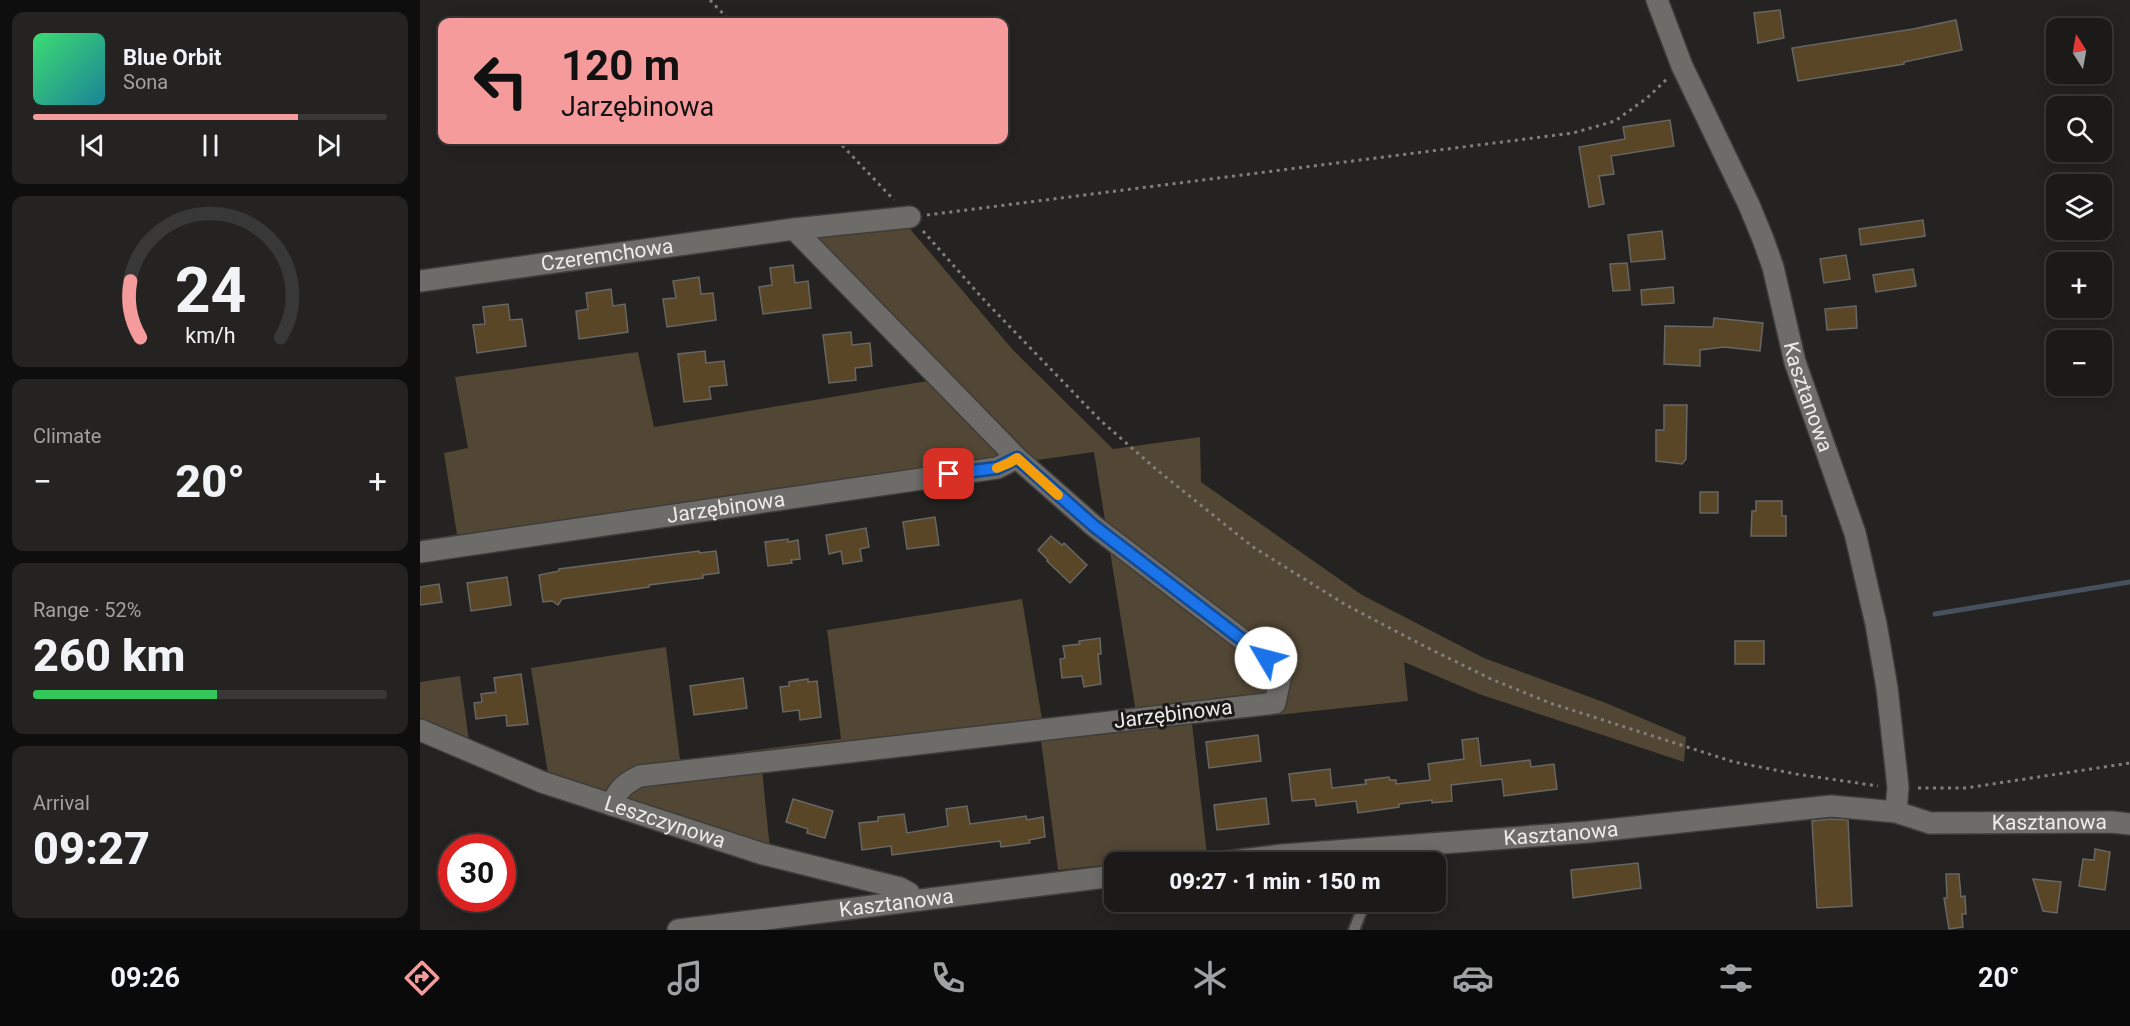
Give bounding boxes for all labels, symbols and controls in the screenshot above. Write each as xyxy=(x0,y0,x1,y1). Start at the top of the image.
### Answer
north arrow xyxy=(2046,18,2112,84)
map controls xyxy=(2046,18,2112,396)
text: 120 m xyxy=(561,41,680,90)
icon: left xyxy=(462,42,540,120)
text: Blue Orbit xyxy=(123,45,221,70)
text: Sona xyxy=(123,70,168,94)
text: Jarzębinowa xyxy=(561,91,714,123)
button: search xyxy=(2046,96,2112,162)
icon: previous xyxy=(76,129,109,162)
icon: pause xyxy=(194,129,227,162)
icon: next xyxy=(312,129,345,162)
button: layers xyxy=(2046,174,2112,240)
street label: Czeremchowa xyxy=(540,234,675,276)
button: + xyxy=(2046,252,2112,318)
text: 24 xyxy=(174,255,246,328)
text: km/h xyxy=(185,324,235,349)
button: − xyxy=(2046,330,2112,396)
street label: Kasztanowa xyxy=(1779,339,1838,455)
text: Climate xyxy=(33,424,101,448)
pin xyxy=(923,448,974,499)
text: 20° xyxy=(175,455,245,508)
icon: arrive xyxy=(932,457,965,490)
text: − xyxy=(33,462,52,501)
text: + xyxy=(368,462,387,501)
street label: Jarzębinowa xyxy=(665,487,787,528)
text: Range · 52% xyxy=(33,598,141,622)
position arrow xyxy=(1234,626,1298,690)
text: 260 km xyxy=(33,629,185,682)
street label: Jarzębinowa xyxy=(1112,695,1234,733)
text: Arrival xyxy=(33,791,90,815)
street label: Leszczynowa xyxy=(602,791,729,853)
street label: Kasztanowa xyxy=(1992,810,2107,835)
street label: Kasztanowa xyxy=(1503,817,1619,850)
text: 09:27 xyxy=(33,822,150,875)
speed limit sign: 30 xyxy=(438,834,516,912)
text: 09:27 · 1 min · 150 m xyxy=(1170,869,1380,894)
street label: Kasztanowa xyxy=(838,884,955,922)
icon: directions xyxy=(401,957,443,999)
icon: music xyxy=(664,957,706,999)
icon: phone xyxy=(927,957,969,999)
icon: climate xyxy=(1189,957,1231,999)
icon: car xyxy=(1452,957,1494,999)
icon: filters xyxy=(1715,957,1757,999)
text: 09:26 xyxy=(110,962,180,994)
text: 20° xyxy=(1978,962,2020,994)

